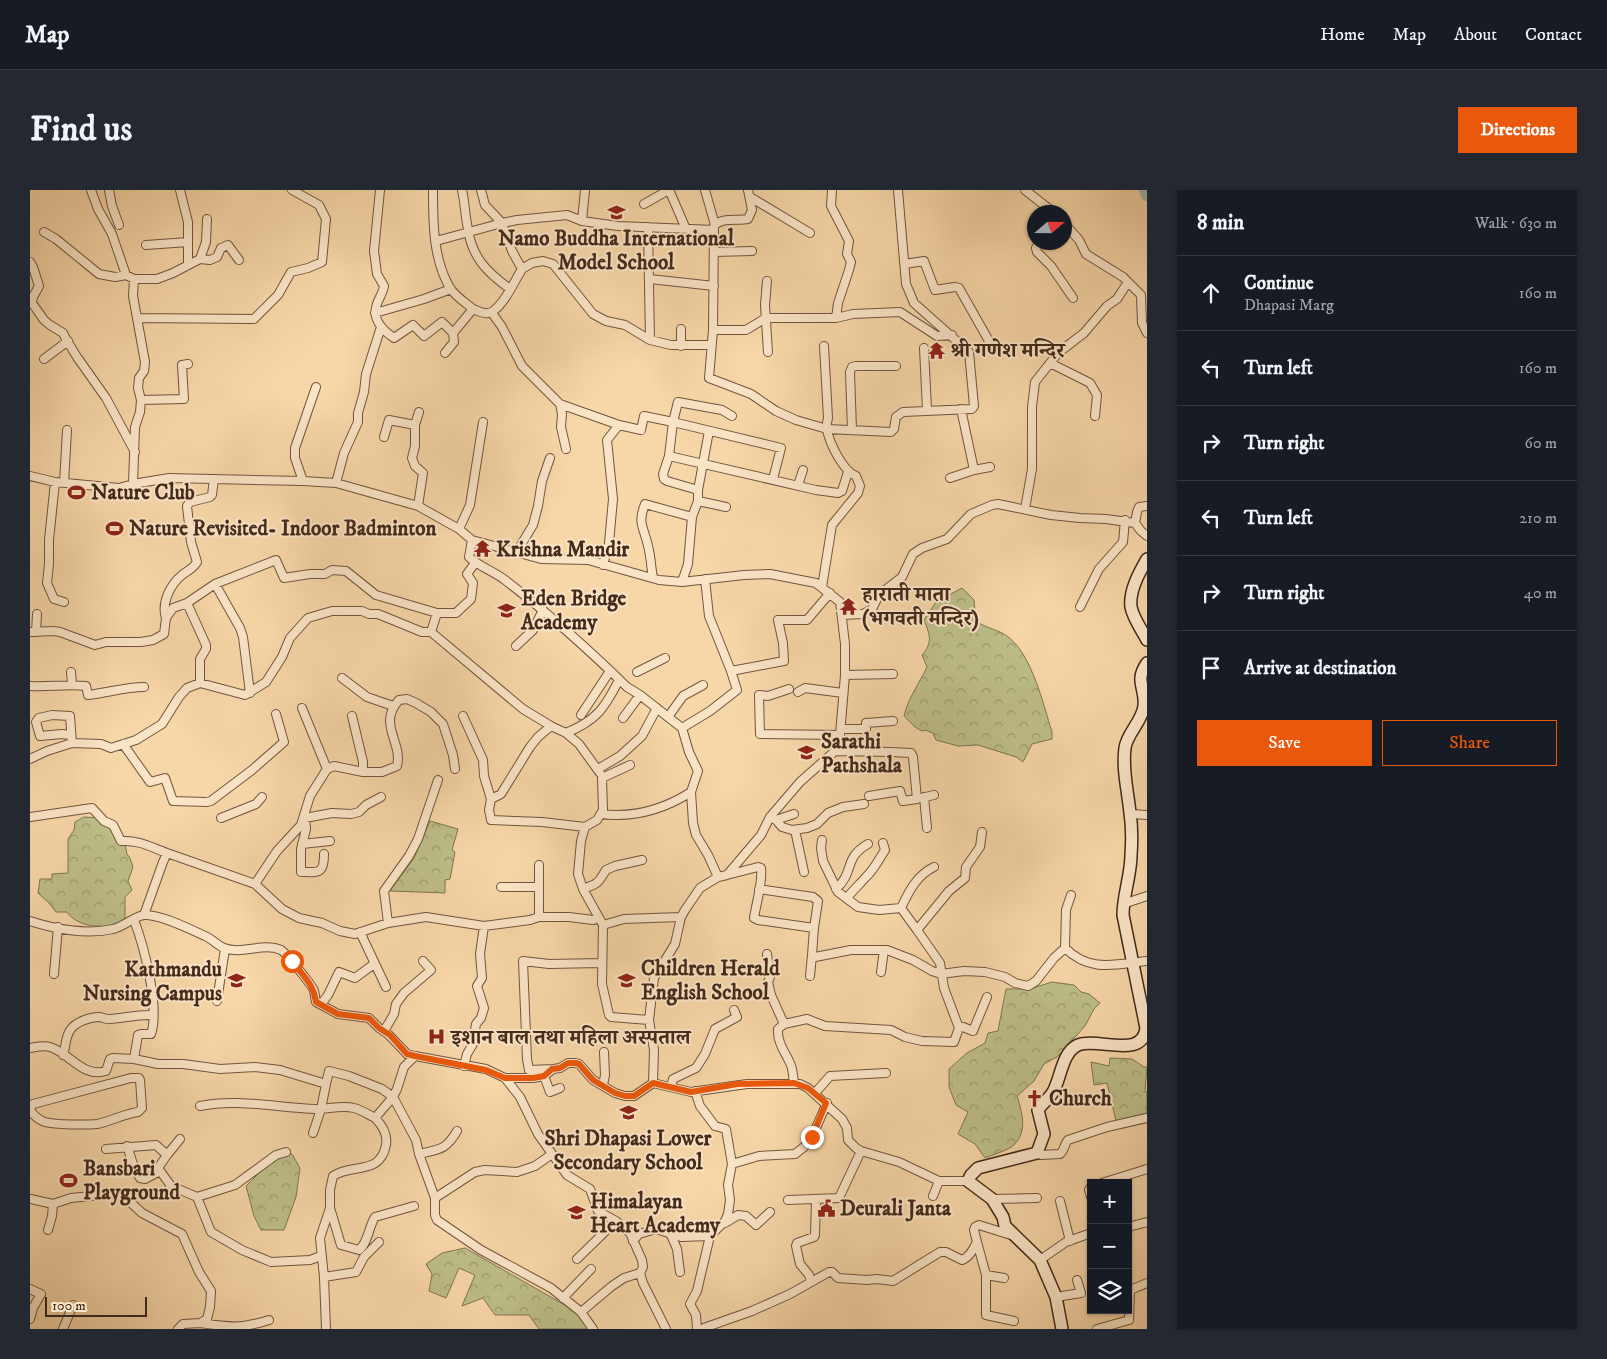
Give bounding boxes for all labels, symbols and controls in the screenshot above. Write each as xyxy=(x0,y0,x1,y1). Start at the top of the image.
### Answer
text: Map xyxy=(25,20,69,50)
text: Home xyxy=(1320,24,1365,46)
text: Map xyxy=(1393,24,1426,46)
text: About xyxy=(1454,24,1497,46)
text: Contact xyxy=(1525,24,1582,46)
button: Directions xyxy=(1458,107,1577,153)
text: Find us xyxy=(30,108,132,152)
school or university icon: Namo Buddha International Model School xyxy=(606,203,626,223)
north arrow xyxy=(1027,205,1072,250)
text: 8 min xyxy=(1197,210,1244,236)
text: Walk · 630 m xyxy=(1475,213,1557,233)
place label: Namo Buddha International Model School xyxy=(498,226,735,276)
text: Continue xyxy=(1244,272,1314,295)
icon: ahead xyxy=(1197,279,1225,307)
text: 160 m xyxy=(1519,283,1557,303)
text: Dhapasi Marg xyxy=(1244,295,1334,315)
place label: श्री गणेश मन्दिर xyxy=(950,338,1066,364)
temple icon: श्री गणेश मन्दिर xyxy=(926,340,946,360)
icon: left xyxy=(1197,354,1225,382)
text: Turn left xyxy=(1244,357,1313,380)
text: 160 m xyxy=(1519,358,1557,378)
icon: right xyxy=(1197,429,1225,457)
text: Turn right xyxy=(1244,432,1324,455)
text: 60 m xyxy=(1525,433,1557,453)
place label: Nature Club xyxy=(91,480,195,506)
sports icon: Nature Club xyxy=(67,482,87,502)
icon: left xyxy=(1197,504,1225,532)
text: Turn left xyxy=(1244,507,1313,530)
text: 210 m xyxy=(1519,508,1557,528)
place label: Nature Revisited- Indoor Badminton xyxy=(129,516,437,542)
sports icon: Nature Revisited- Indoor Badminton xyxy=(105,518,125,538)
place label: Krishna Mandir xyxy=(496,537,630,563)
temple icon: Krishna Mandir xyxy=(472,539,492,559)
icon: right xyxy=(1197,579,1225,607)
place label: हाराती माता (भगवती मन्दिर) xyxy=(860,582,979,632)
text: Turn right xyxy=(1244,582,1324,605)
text: 40 m xyxy=(1524,583,1557,603)
place label: Eden Bridge Academy xyxy=(520,586,627,636)
temple icon: हाराती माता (भगवती मन्दिर) xyxy=(838,596,858,616)
school or university icon: Eden Bridge Academy xyxy=(497,600,517,620)
icon: arrive xyxy=(1197,654,1225,682)
text: Arrive at destination xyxy=(1244,657,1396,680)
button: Save xyxy=(1197,720,1372,766)
button: Share xyxy=(1382,720,1557,766)
place label: Sarathi Pathshala xyxy=(821,729,903,779)
school or university icon: Sarathi Pathshala xyxy=(797,743,817,763)
route start xyxy=(281,950,304,973)
place label: Children Herald English School xyxy=(641,956,780,1006)
place label: Kathmandu Nursing Campus xyxy=(83,957,222,1007)
school or university icon: Children Herald English School xyxy=(617,970,637,990)
school or university icon: Kathmandu Nursing Campus xyxy=(226,971,246,991)
place label: इशान बाल तथा महिला अस्पताल xyxy=(449,1025,693,1051)
hospital icon: इशान बाल तथा महिला अस्पताल xyxy=(427,1027,447,1047)
place label: Church xyxy=(1049,1086,1113,1112)
church icon: Church xyxy=(1025,1088,1045,1108)
school or university icon: Shri Dhapasi Lower Secondary School xyxy=(618,1103,638,1123)
place label: Shri Dhapasi Lower Secondary School xyxy=(545,1126,713,1176)
route end xyxy=(801,1126,824,1149)
place label: Bansbari Playground xyxy=(83,1156,180,1206)
sports icon: Bansbari Playground xyxy=(59,1170,79,1190)
map controls xyxy=(1087,1179,1132,1314)
button: + xyxy=(1087,1179,1132,1224)
place label: Himalayan Heart Academy xyxy=(590,1189,721,1239)
place label: Deurali Janta xyxy=(840,1196,952,1222)
public building icon: Deurali Janta xyxy=(816,1198,836,1218)
school or university icon: Himalayan Heart Academy xyxy=(566,1203,586,1223)
button: − xyxy=(1087,1224,1132,1269)
button: layers xyxy=(1087,1269,1132,1314)
scale bar xyxy=(45,1294,148,1317)
text: 100 m xyxy=(52,1297,86,1315)

